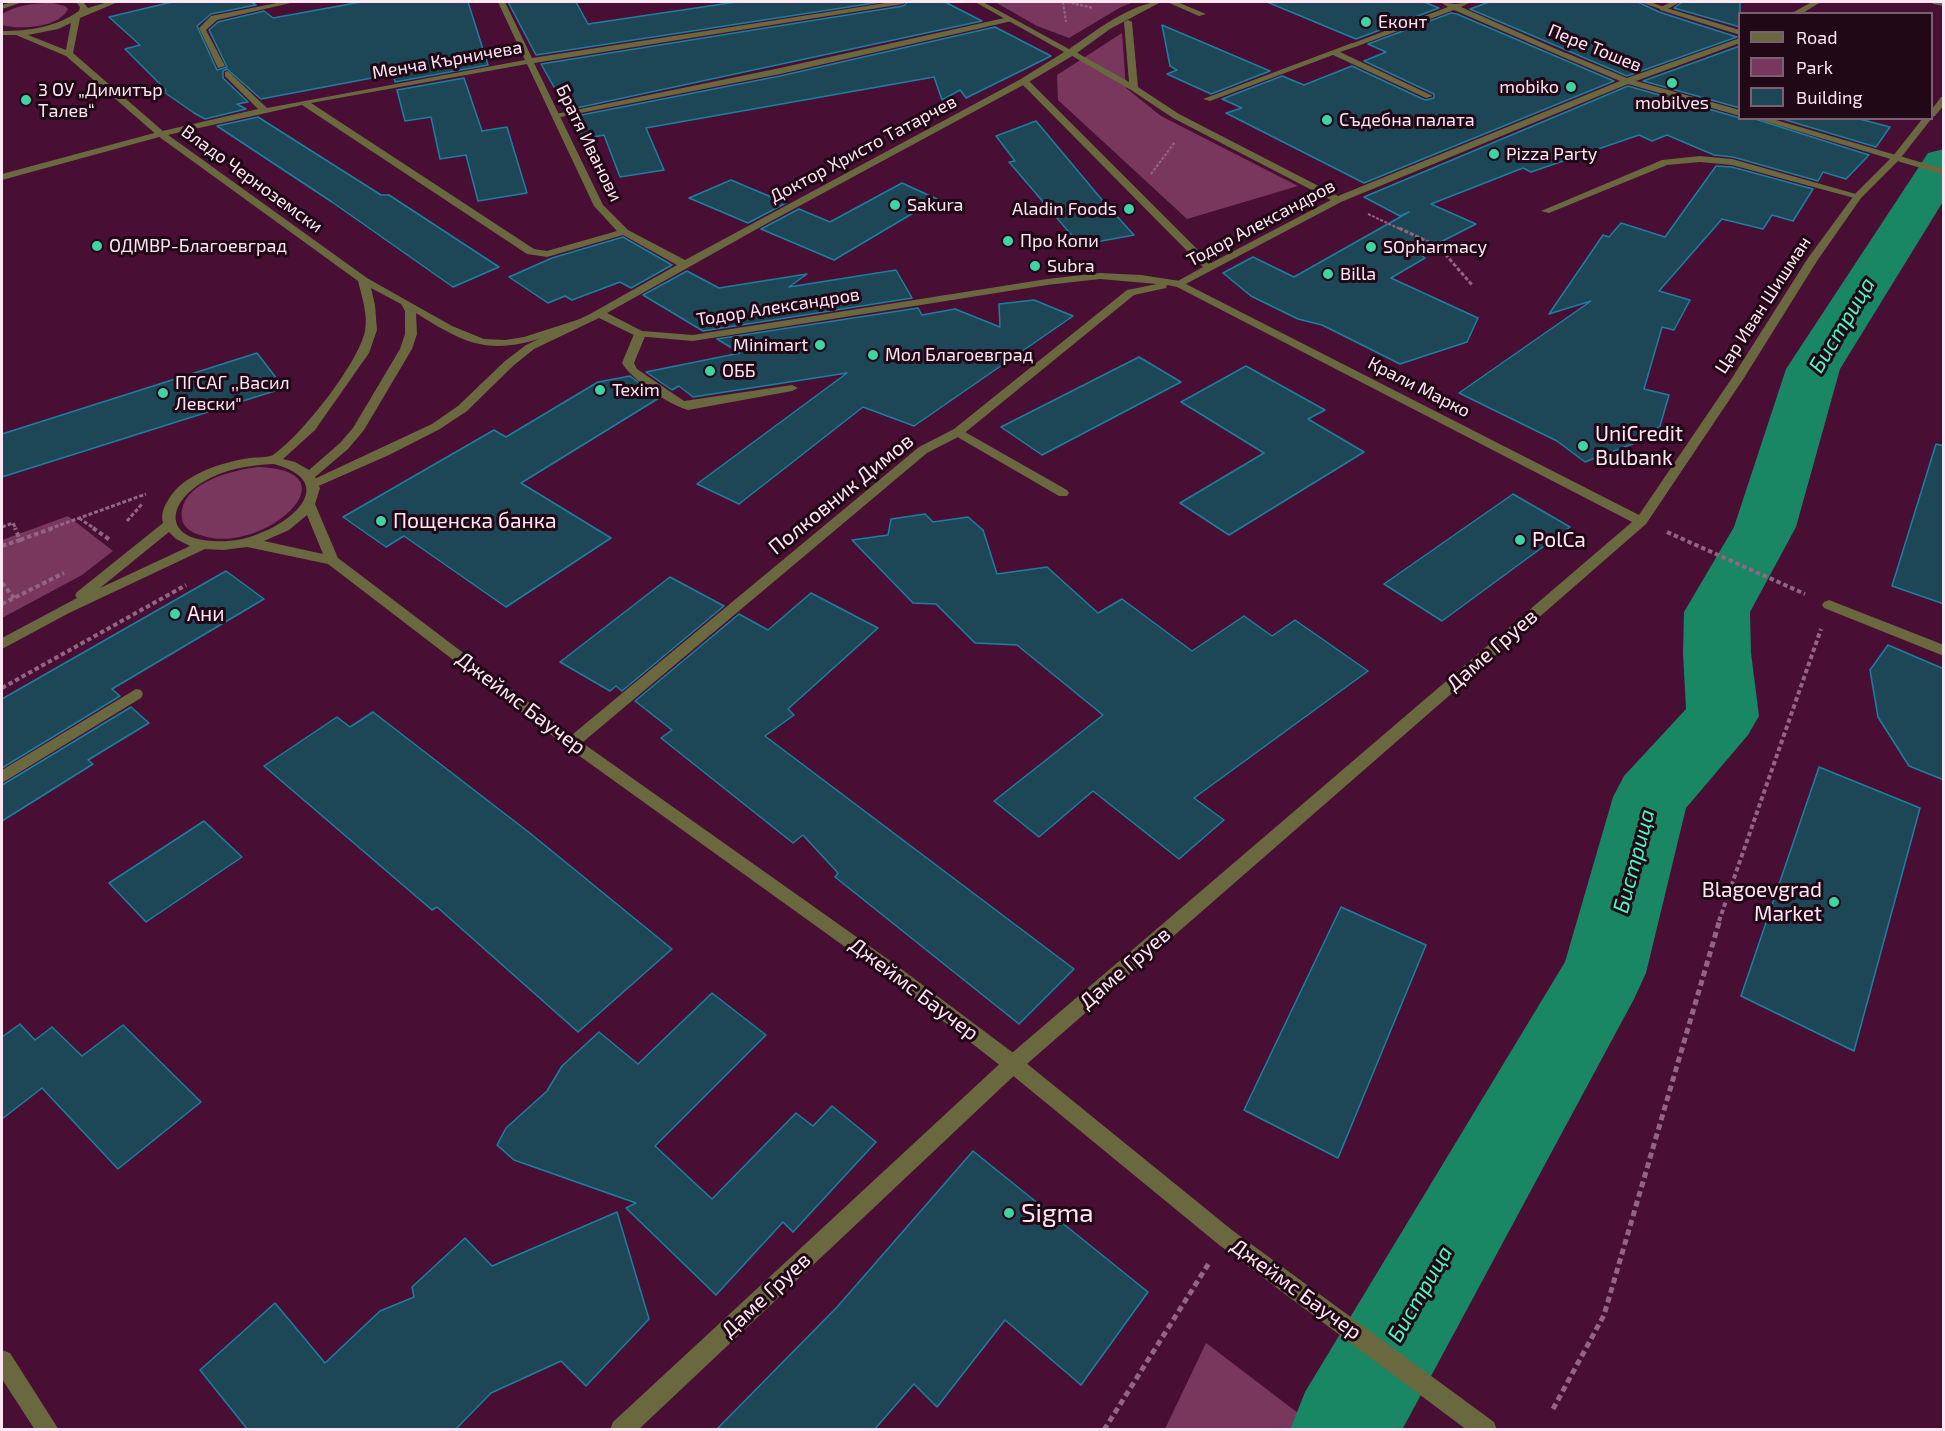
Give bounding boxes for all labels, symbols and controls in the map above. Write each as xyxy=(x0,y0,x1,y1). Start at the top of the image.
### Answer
place label: Еконт xyxy=(1378,11,1427,33)
legend xyxy=(1738,12,1933,120)
marker: Еконт xyxy=(1359,15,1373,29)
street label: Пере Тошев xyxy=(1545,19,1645,77)
text: Road xyxy=(1796,26,1837,48)
street label: Менча Кърничева xyxy=(370,36,524,84)
text: Park xyxy=(1796,56,1833,78)
place label: mobiko xyxy=(1499,76,1559,98)
marker: mobilves xyxy=(1665,76,1679,90)
place label: 3 ОУ „Димитър Талев“ xyxy=(38,79,163,122)
marker: mobiko xyxy=(1564,80,1578,94)
street label: Братя Иванови xyxy=(551,81,627,205)
text: Building xyxy=(1796,86,1863,108)
street label: Доктор Христо Татарчев xyxy=(766,90,960,208)
place label: mobilves xyxy=(1635,92,1709,114)
marker: 3 ОУ „Димитър Талев“ xyxy=(19,93,33,107)
place label: Съдебна палата xyxy=(1339,109,1475,131)
marker: Съдебна палата xyxy=(1320,113,1334,127)
street label: Владо Черноземски xyxy=(177,121,327,237)
place label: Pizza Party xyxy=(1506,143,1597,165)
marker: Pizza Party xyxy=(1487,147,1501,161)
street label: Тодор Александров xyxy=(1183,175,1339,271)
place label: Sakura xyxy=(907,194,964,216)
marker: Sakura xyxy=(888,198,902,212)
place label: Aladin Foods xyxy=(1012,198,1117,220)
marker: Aladin Foods xyxy=(1122,202,1136,216)
place label: Про Копи xyxy=(1020,230,1099,252)
street label: Цар Иван Шишман xyxy=(1711,232,1815,378)
marker: Про Копи xyxy=(1001,234,1015,248)
place label: ОДМВР-Благоевград xyxy=(109,235,287,257)
place label: SOpharmacy xyxy=(1383,236,1487,258)
marker: ОДМВР-Благоевград xyxy=(90,239,104,253)
marker: SOpharmacy xyxy=(1364,240,1378,254)
place label: Subra xyxy=(1047,255,1095,277)
marker: Subra xyxy=(1028,259,1042,273)
place label: Billa xyxy=(1340,263,1376,285)
marker: Billa xyxy=(1321,267,1335,281)
water label: Бистрица xyxy=(1803,272,1881,378)
street label: Тодор Александров xyxy=(695,283,861,331)
place label: Minimart xyxy=(733,334,808,356)
marker: Minimart xyxy=(813,338,827,352)
place label: Мол Благоевград xyxy=(885,344,1033,366)
marker: Мол Благоевград xyxy=(866,348,880,362)
street label: Крали Марко xyxy=(1364,352,1474,422)
place label: ОББ xyxy=(722,360,756,382)
marker: ОББ xyxy=(703,364,717,378)
place label: ПГСАГ ,,Васил Левски" xyxy=(175,372,290,415)
place label: Texim xyxy=(612,379,660,401)
marker: Texim xyxy=(593,383,607,397)
marker: ПГСАГ ,,Васил Левски" xyxy=(156,386,170,400)
place label: UniCredit Bulbank xyxy=(1595,421,1683,471)
street label: Полковник Димов xyxy=(763,428,919,560)
marker: UniCredit Bulbank xyxy=(1576,439,1590,453)
place label: Пощенска банка xyxy=(393,508,557,534)
marker: Пощенска банка xyxy=(374,514,388,528)
place label: PolCa xyxy=(1532,527,1586,553)
marker: PolCa xyxy=(1513,533,1527,547)
place label: Ани xyxy=(187,601,225,627)
street label: Даме Груев xyxy=(1441,604,1543,696)
marker: Ани xyxy=(168,607,182,621)
street label: Джеймс Баучер xyxy=(451,646,591,760)
water label: Бистрица xyxy=(1607,806,1661,916)
place label: Blagoevgrad Market xyxy=(1702,877,1822,927)
marker: Blagoevgrad Market xyxy=(1827,895,1841,909)
street label: Даме Груев xyxy=(1074,922,1176,1014)
street label: Джеймс Баучер xyxy=(844,932,984,1046)
place label: Sigma xyxy=(1021,1197,1094,1229)
marker: Sigma xyxy=(1002,1206,1016,1220)
street label: Джеймс Баучер xyxy=(1226,1233,1366,1345)
water label: Бистрица xyxy=(1382,1241,1458,1347)
street label: Даме Груев xyxy=(716,1247,816,1343)

